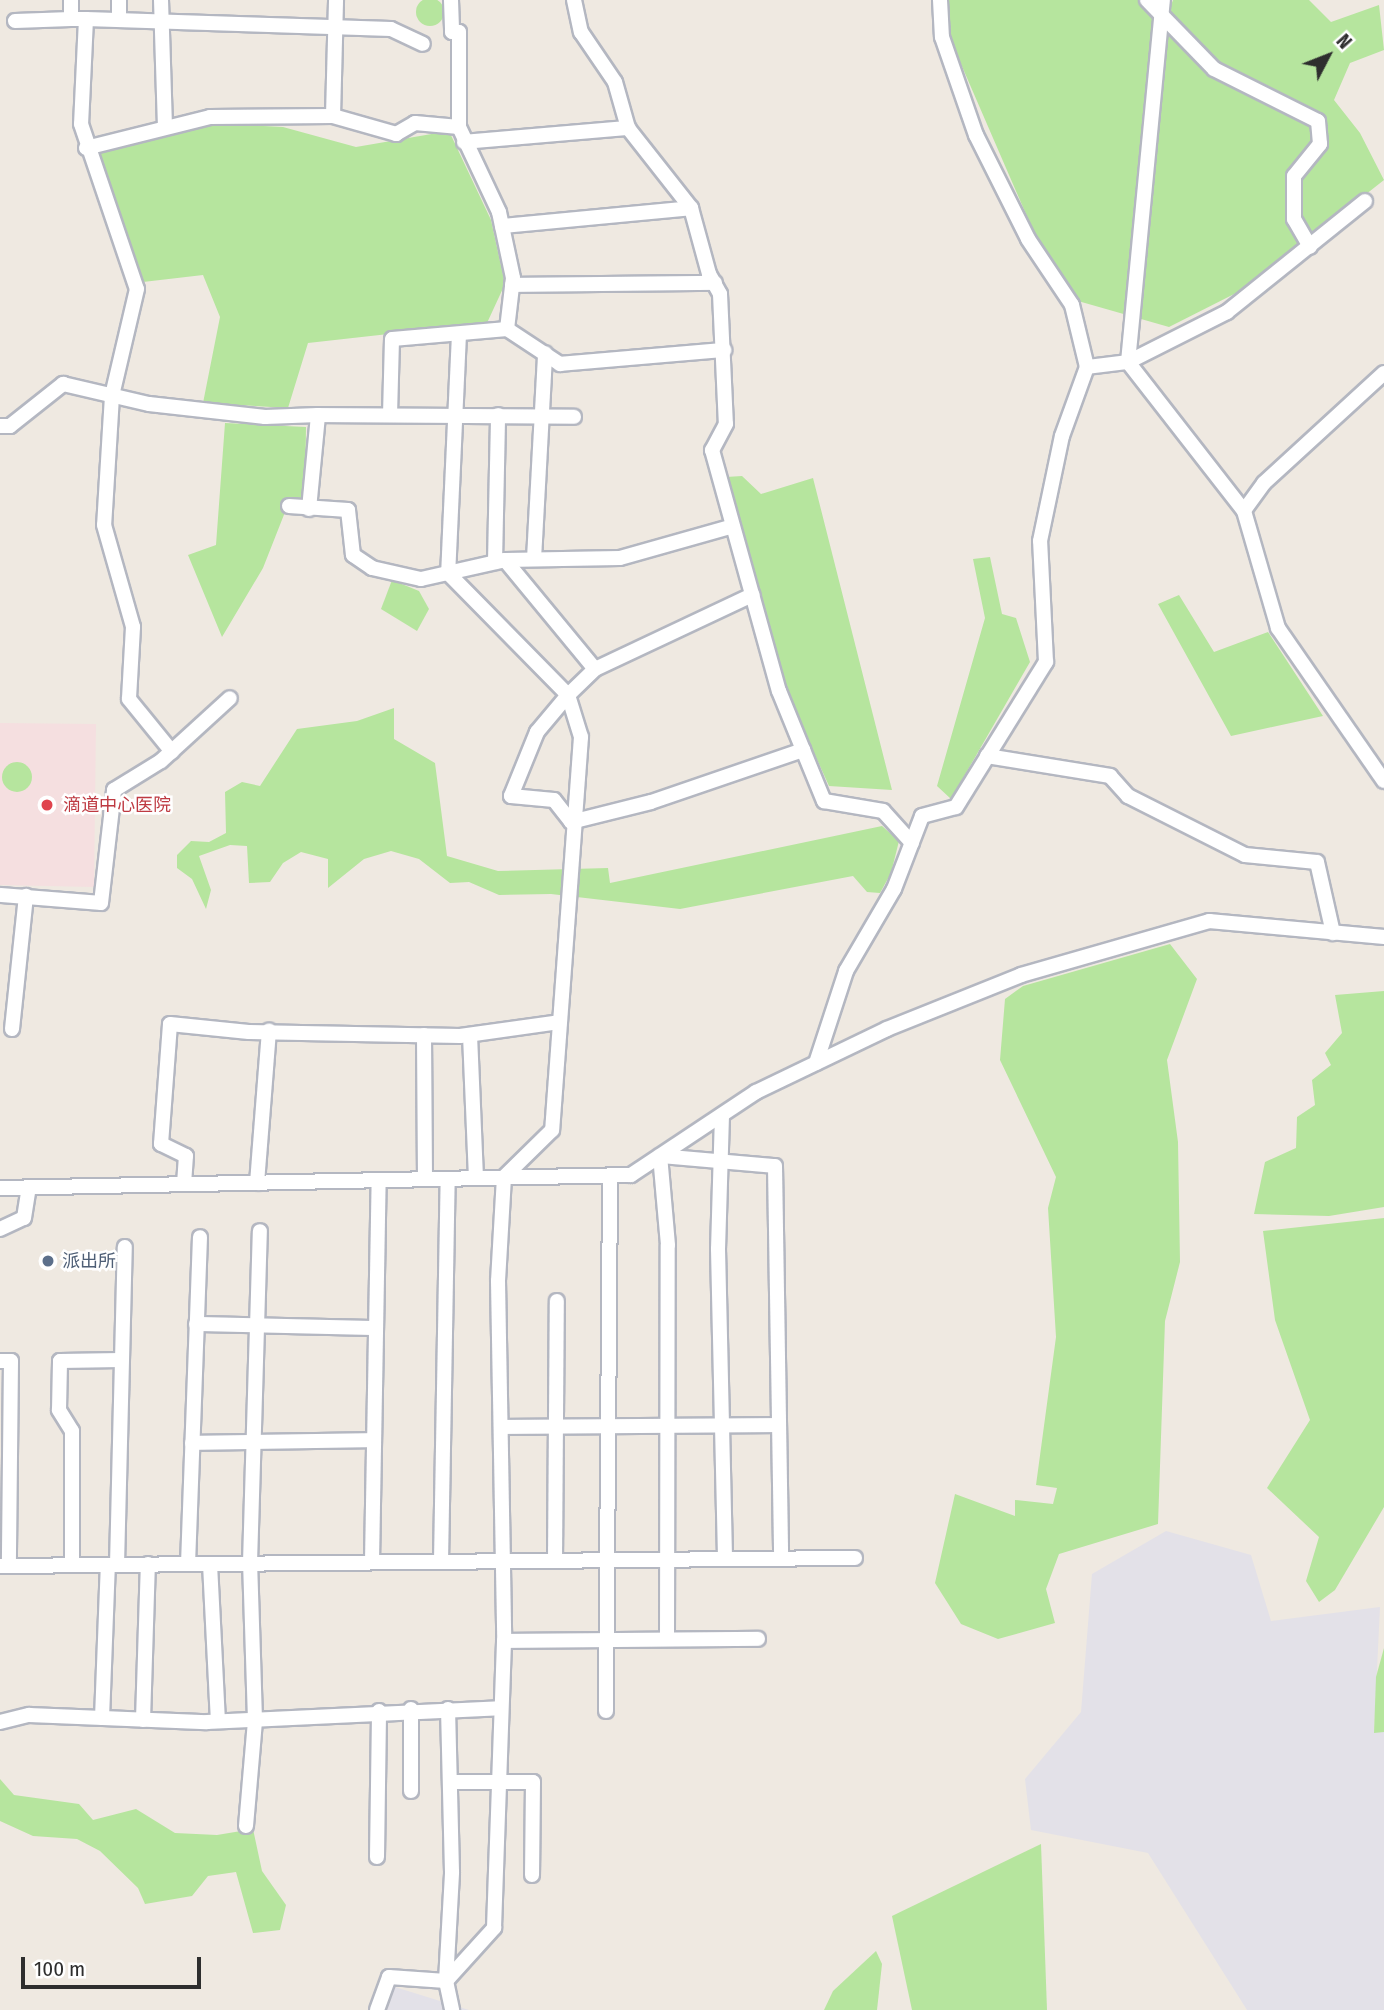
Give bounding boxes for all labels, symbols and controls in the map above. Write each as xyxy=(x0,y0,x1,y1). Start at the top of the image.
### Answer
north arrow xyxy=(1293,21,1363,91)
text: N xyxy=(1332,30,1356,54)
place label: 滴道中心医院 xyxy=(63,794,171,816)
marker: 滴道中心医院 xyxy=(37,795,57,815)
place label: 派出所 xyxy=(62,1250,116,1272)
marker: 派出所 xyxy=(40,1253,56,1269)
scale bar xyxy=(24,1944,205,1988)
text: 100 m xyxy=(34,1956,85,1982)

